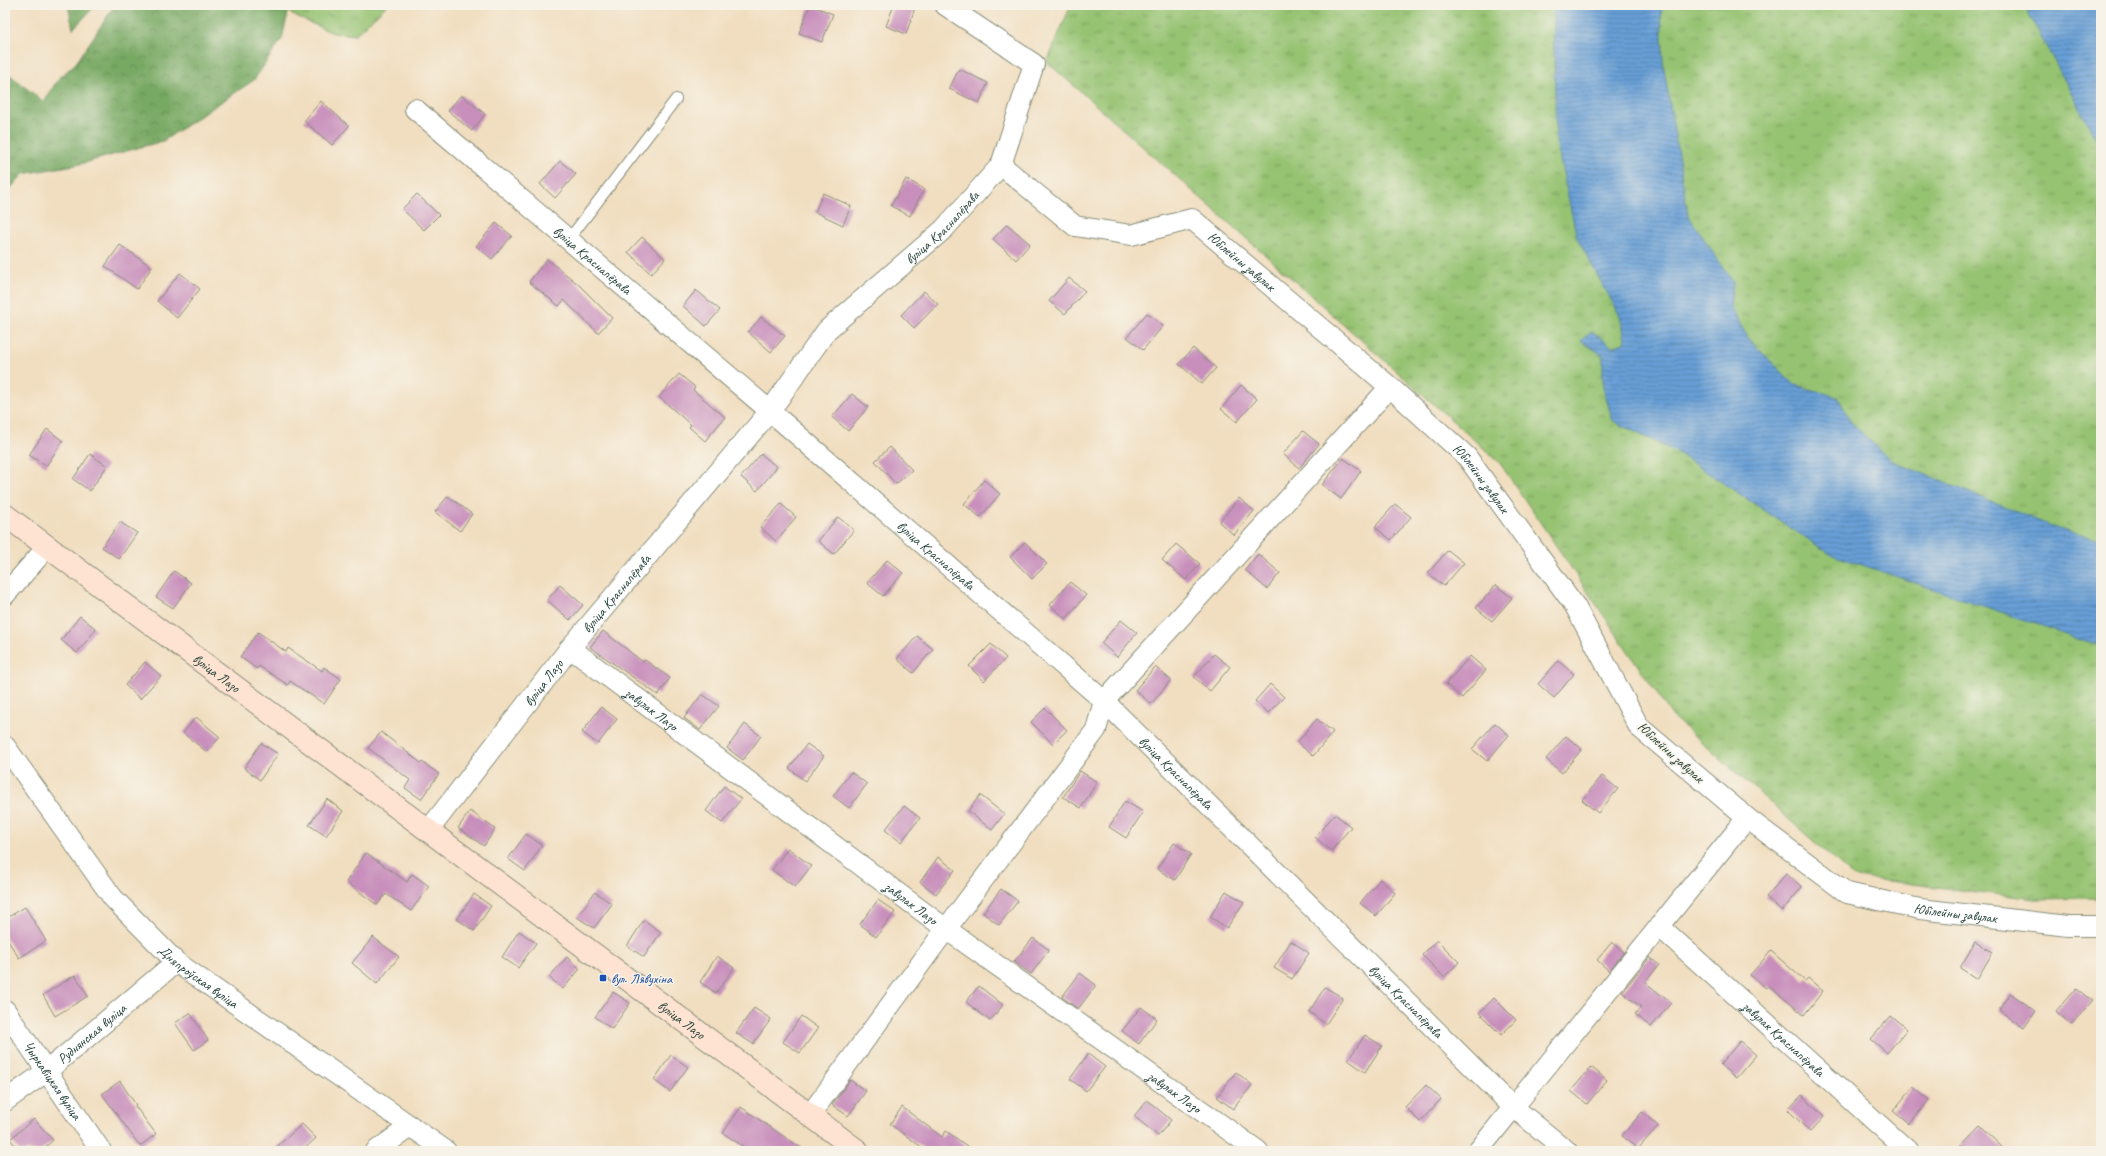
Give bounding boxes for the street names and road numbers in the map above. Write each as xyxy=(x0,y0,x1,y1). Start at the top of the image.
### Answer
street label: вуліца Краснапёрава xyxy=(902,187,984,268)
street label: вуліца Краснапёрава xyxy=(550,222,636,299)
street label: Юбілейны завулак xyxy=(1204,228,1280,296)
street label: Юбілейны завулак xyxy=(1449,440,1514,518)
street label: вуліца Краснапёрава xyxy=(893,517,979,595)
street label: вуліца Краснапёрава xyxy=(579,550,655,636)
street label: вуліца Лазо xyxy=(189,650,244,697)
street label: вуліца Лазо xyxy=(520,655,568,709)
street label: завулак Лазо xyxy=(620,683,683,736)
street label: Юбілейны завулак xyxy=(1634,718,1709,788)
street label: вуліца Краснапёрава xyxy=(1135,733,1217,814)
street label: завулак Лазо xyxy=(880,877,942,930)
street label: Юбілейны завулак xyxy=(1912,900,1999,927)
street label: Дняпроўская вуліца xyxy=(155,942,242,1012)
street label: вуліца Краснапёрава xyxy=(1365,961,1447,1042)
street label: завулак Краснапёрава xyxy=(1738,996,1829,1081)
street label: вуліца Лазо xyxy=(654,997,709,1044)
street label: Руднянская вуліца xyxy=(54,999,130,1068)
street label: Чыркавіцкая вуліца xyxy=(20,1038,86,1124)
street label: завулак Лазо xyxy=(1143,1066,1206,1118)

